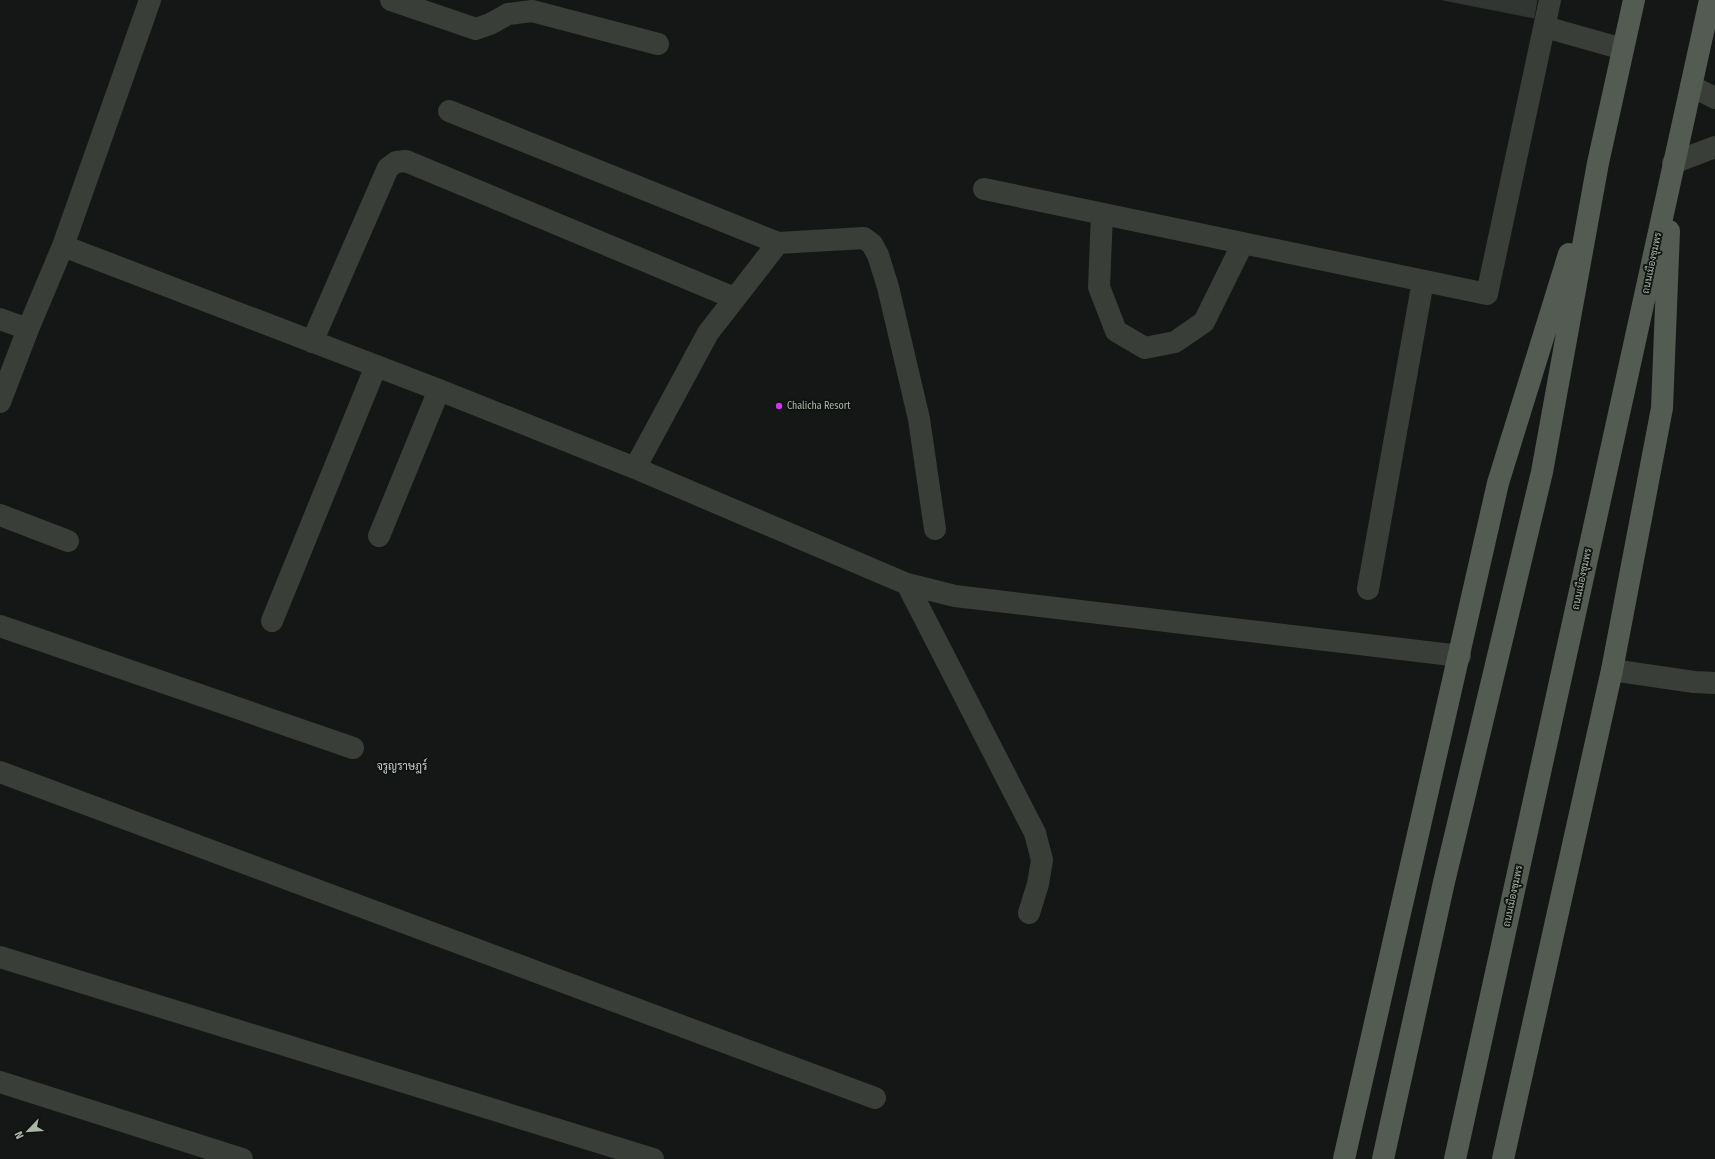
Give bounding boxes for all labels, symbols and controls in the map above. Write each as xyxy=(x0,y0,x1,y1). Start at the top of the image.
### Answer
street label: ถนนเมืองชุมพร xyxy=(1639,231,1665,295)
place label: Chalicha Resort xyxy=(787,400,851,412)
marker: Chalicha Resort xyxy=(774,401,784,411)
street label: ถนนเมืองชุมพร xyxy=(1569,547,1595,611)
district label: จรูญราษฎร์ xyxy=(377,758,427,774)
street label: ถนนเมืองชุมพร xyxy=(1500,864,1526,928)
north arrow xyxy=(8,1111,48,1151)
text: N xyxy=(12,1129,27,1141)

